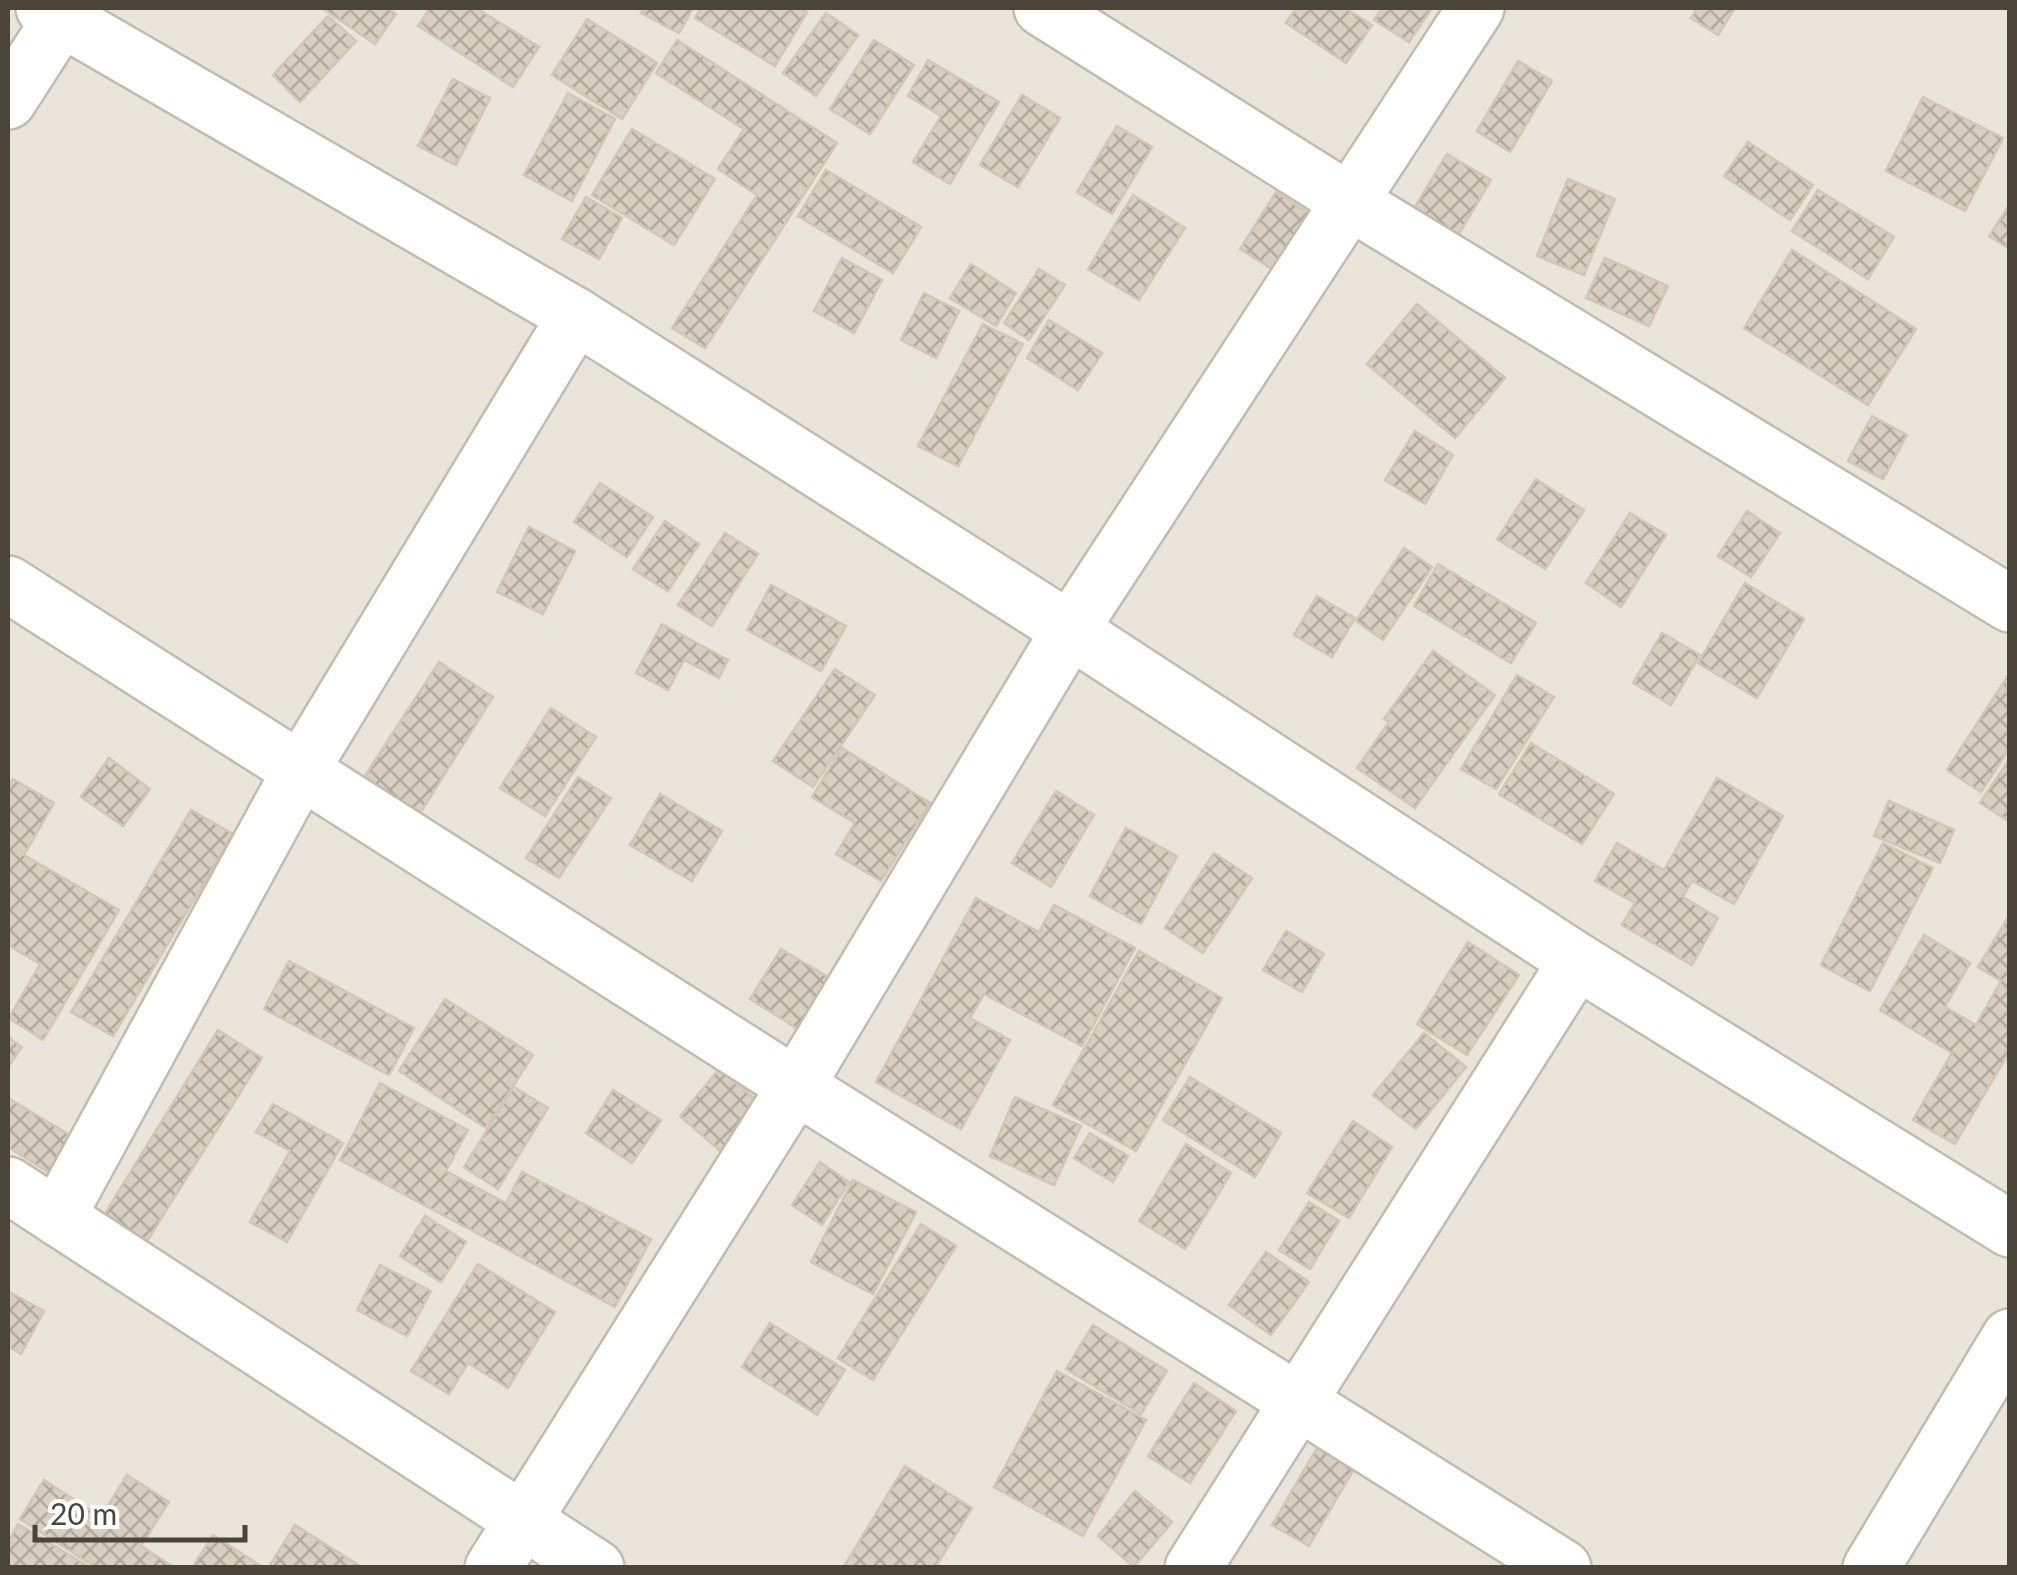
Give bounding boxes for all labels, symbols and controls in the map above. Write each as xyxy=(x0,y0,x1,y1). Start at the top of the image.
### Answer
scale bar xyxy=(35,1480,245,1542)
text: 20 m xyxy=(50,1495,117,1531)

